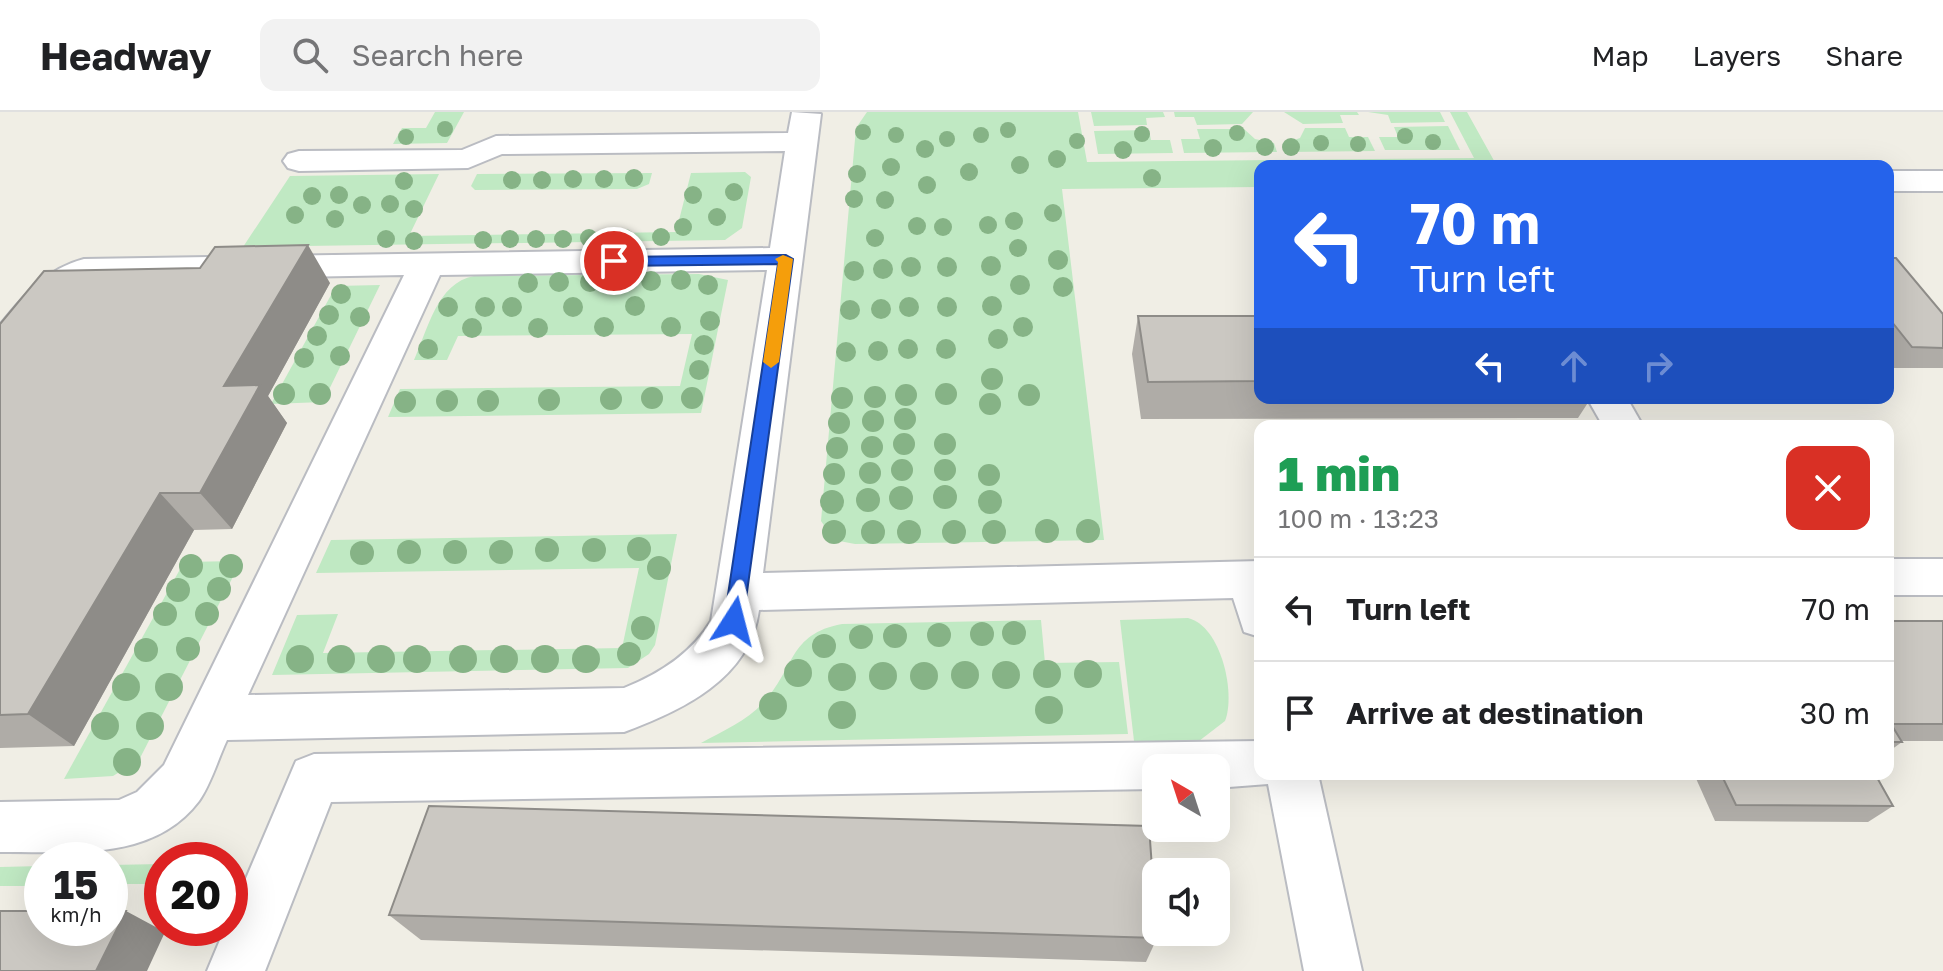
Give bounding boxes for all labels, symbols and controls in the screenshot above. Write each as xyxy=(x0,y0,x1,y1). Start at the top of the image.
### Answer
search box xyxy=(260,19,820,91)
text: Headway xyxy=(40,33,212,78)
icon: search xyxy=(288,33,332,77)
text: Search here xyxy=(352,37,523,73)
text: Map xyxy=(1591,39,1649,72)
text: Layers xyxy=(1693,39,1781,72)
text: Share xyxy=(1825,39,1903,72)
text: 70 m xyxy=(1410,189,1540,256)
icon: left xyxy=(1278,192,1382,296)
pin xyxy=(580,227,648,295)
icon: arrive xyxy=(592,239,636,283)
text: Turn left xyxy=(1410,257,1556,300)
icon: left xyxy=(1468,344,1512,388)
icon: ahead xyxy=(1552,344,1596,388)
icon: right xyxy=(1636,344,1680,388)
text: 1 min xyxy=(1278,444,1400,502)
button: close xyxy=(1786,446,1870,530)
text: 100 m · 13:23 xyxy=(1278,503,1439,534)
position arrow xyxy=(692,579,776,663)
icon: left xyxy=(1278,587,1322,631)
text: Turn left xyxy=(1346,591,1471,627)
text: 70 m xyxy=(1801,591,1870,627)
icon: arrive xyxy=(1278,691,1322,735)
text: Arrive at destination xyxy=(1346,695,1643,731)
text: 30 m xyxy=(1800,695,1870,731)
north arrow xyxy=(1142,754,1230,842)
map controls xyxy=(1142,754,1230,946)
speed limit sign: 20 xyxy=(144,842,248,946)
button: sound xyxy=(1142,858,1230,946)
text: 15 xyxy=(54,860,99,908)
text: km/h xyxy=(51,902,101,926)

